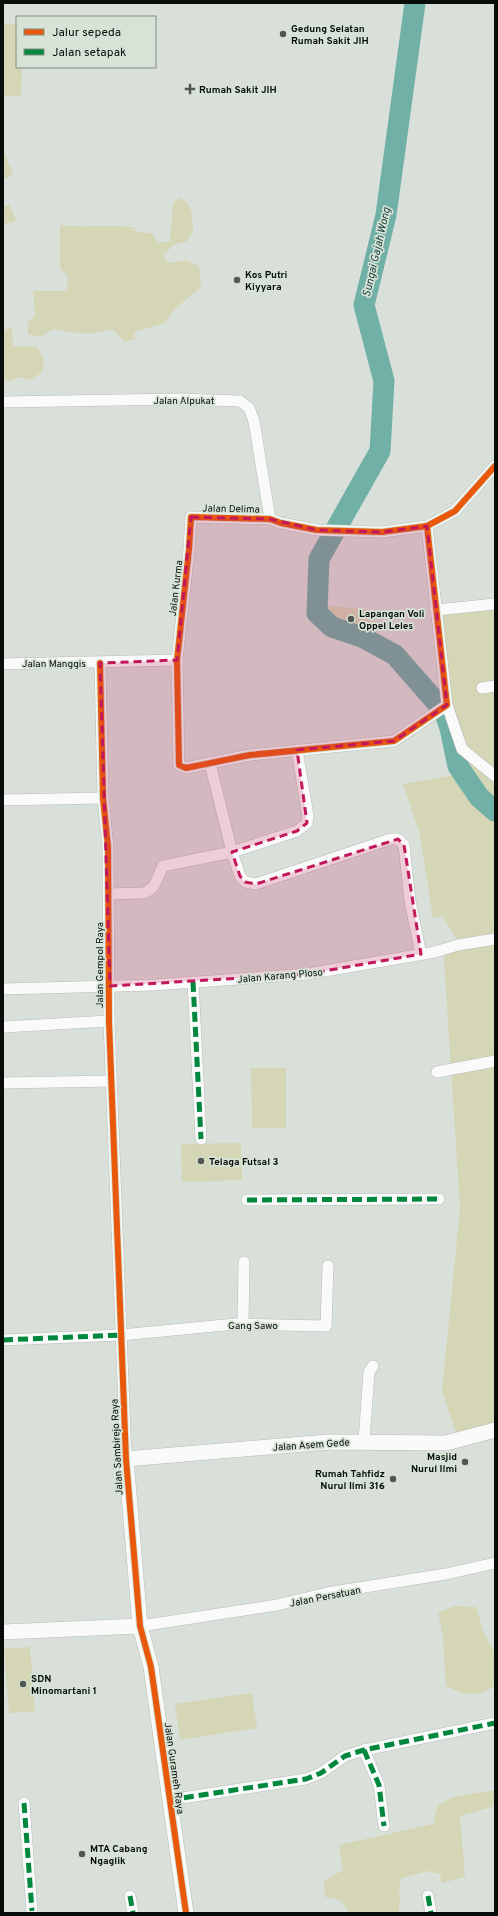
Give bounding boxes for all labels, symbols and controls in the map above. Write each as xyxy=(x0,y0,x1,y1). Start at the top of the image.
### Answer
legend xyxy=(16,16,156,68)
place label: Gedung Selatan Rumah Sakit JIH xyxy=(291,23,369,48)
text: Jalur sepeda xyxy=(52,25,121,41)
marker: Gedung Selatan Rumah Sakit JIH xyxy=(278,29,288,39)
text: Jalan setapak xyxy=(52,45,126,61)
marker: Rumah Sakit JIH xyxy=(184,83,196,95)
place label: Rumah Sakit JIH xyxy=(199,84,277,97)
water label: Sungai Gajah Wong xyxy=(360,205,394,298)
place label: Kos Putri Kiyyara xyxy=(245,269,288,294)
marker: Kos Putri Kiyyara xyxy=(232,275,242,285)
street label: Jalan Alpukat xyxy=(154,395,215,408)
street label: Jalan Delima xyxy=(202,502,260,517)
street label: Jalan Kurma xyxy=(167,559,186,617)
place label: Lapangan Voli Oppel Leles xyxy=(359,608,425,633)
marker: Lapangan Voli Oppel Leles xyxy=(346,614,356,624)
street label: Jalan Manggis xyxy=(22,658,86,671)
street label: Jalan Gempol Raya xyxy=(94,922,107,1008)
street label: Jalan Karang Ploso xyxy=(237,966,324,987)
marker: Telaga Futsal 3 xyxy=(196,1156,206,1166)
place label: Telaga Futsal 3 xyxy=(209,1156,279,1169)
street label: Gang Sawo xyxy=(228,1320,278,1333)
street label: Jalan Sambirejo Raya xyxy=(108,1398,127,1495)
street label: Jalan Asem Gede xyxy=(272,1436,350,1455)
place label: Masjid Nurul Ilmi xyxy=(411,1451,457,1476)
marker: Masjid Nurul Ilmi xyxy=(460,1457,470,1467)
place label: Rumah Tahfidz Nurul Ilmi 316 xyxy=(315,1468,385,1493)
marker: Rumah Tahfidz Nurul Ilmi 316 xyxy=(388,1474,398,1484)
street label: Jalan Persatuan xyxy=(289,1584,362,1611)
place label: SDN Minomartani 1 xyxy=(31,1673,97,1698)
marker: SDN Minomartani 1 xyxy=(18,1679,28,1689)
street label: Jalan Gurameh Raya xyxy=(161,1722,186,1815)
place label: MTA Cabang Ngaglik xyxy=(90,1843,147,1868)
marker: MTA Cabang Ngaglik xyxy=(77,1849,87,1859)

